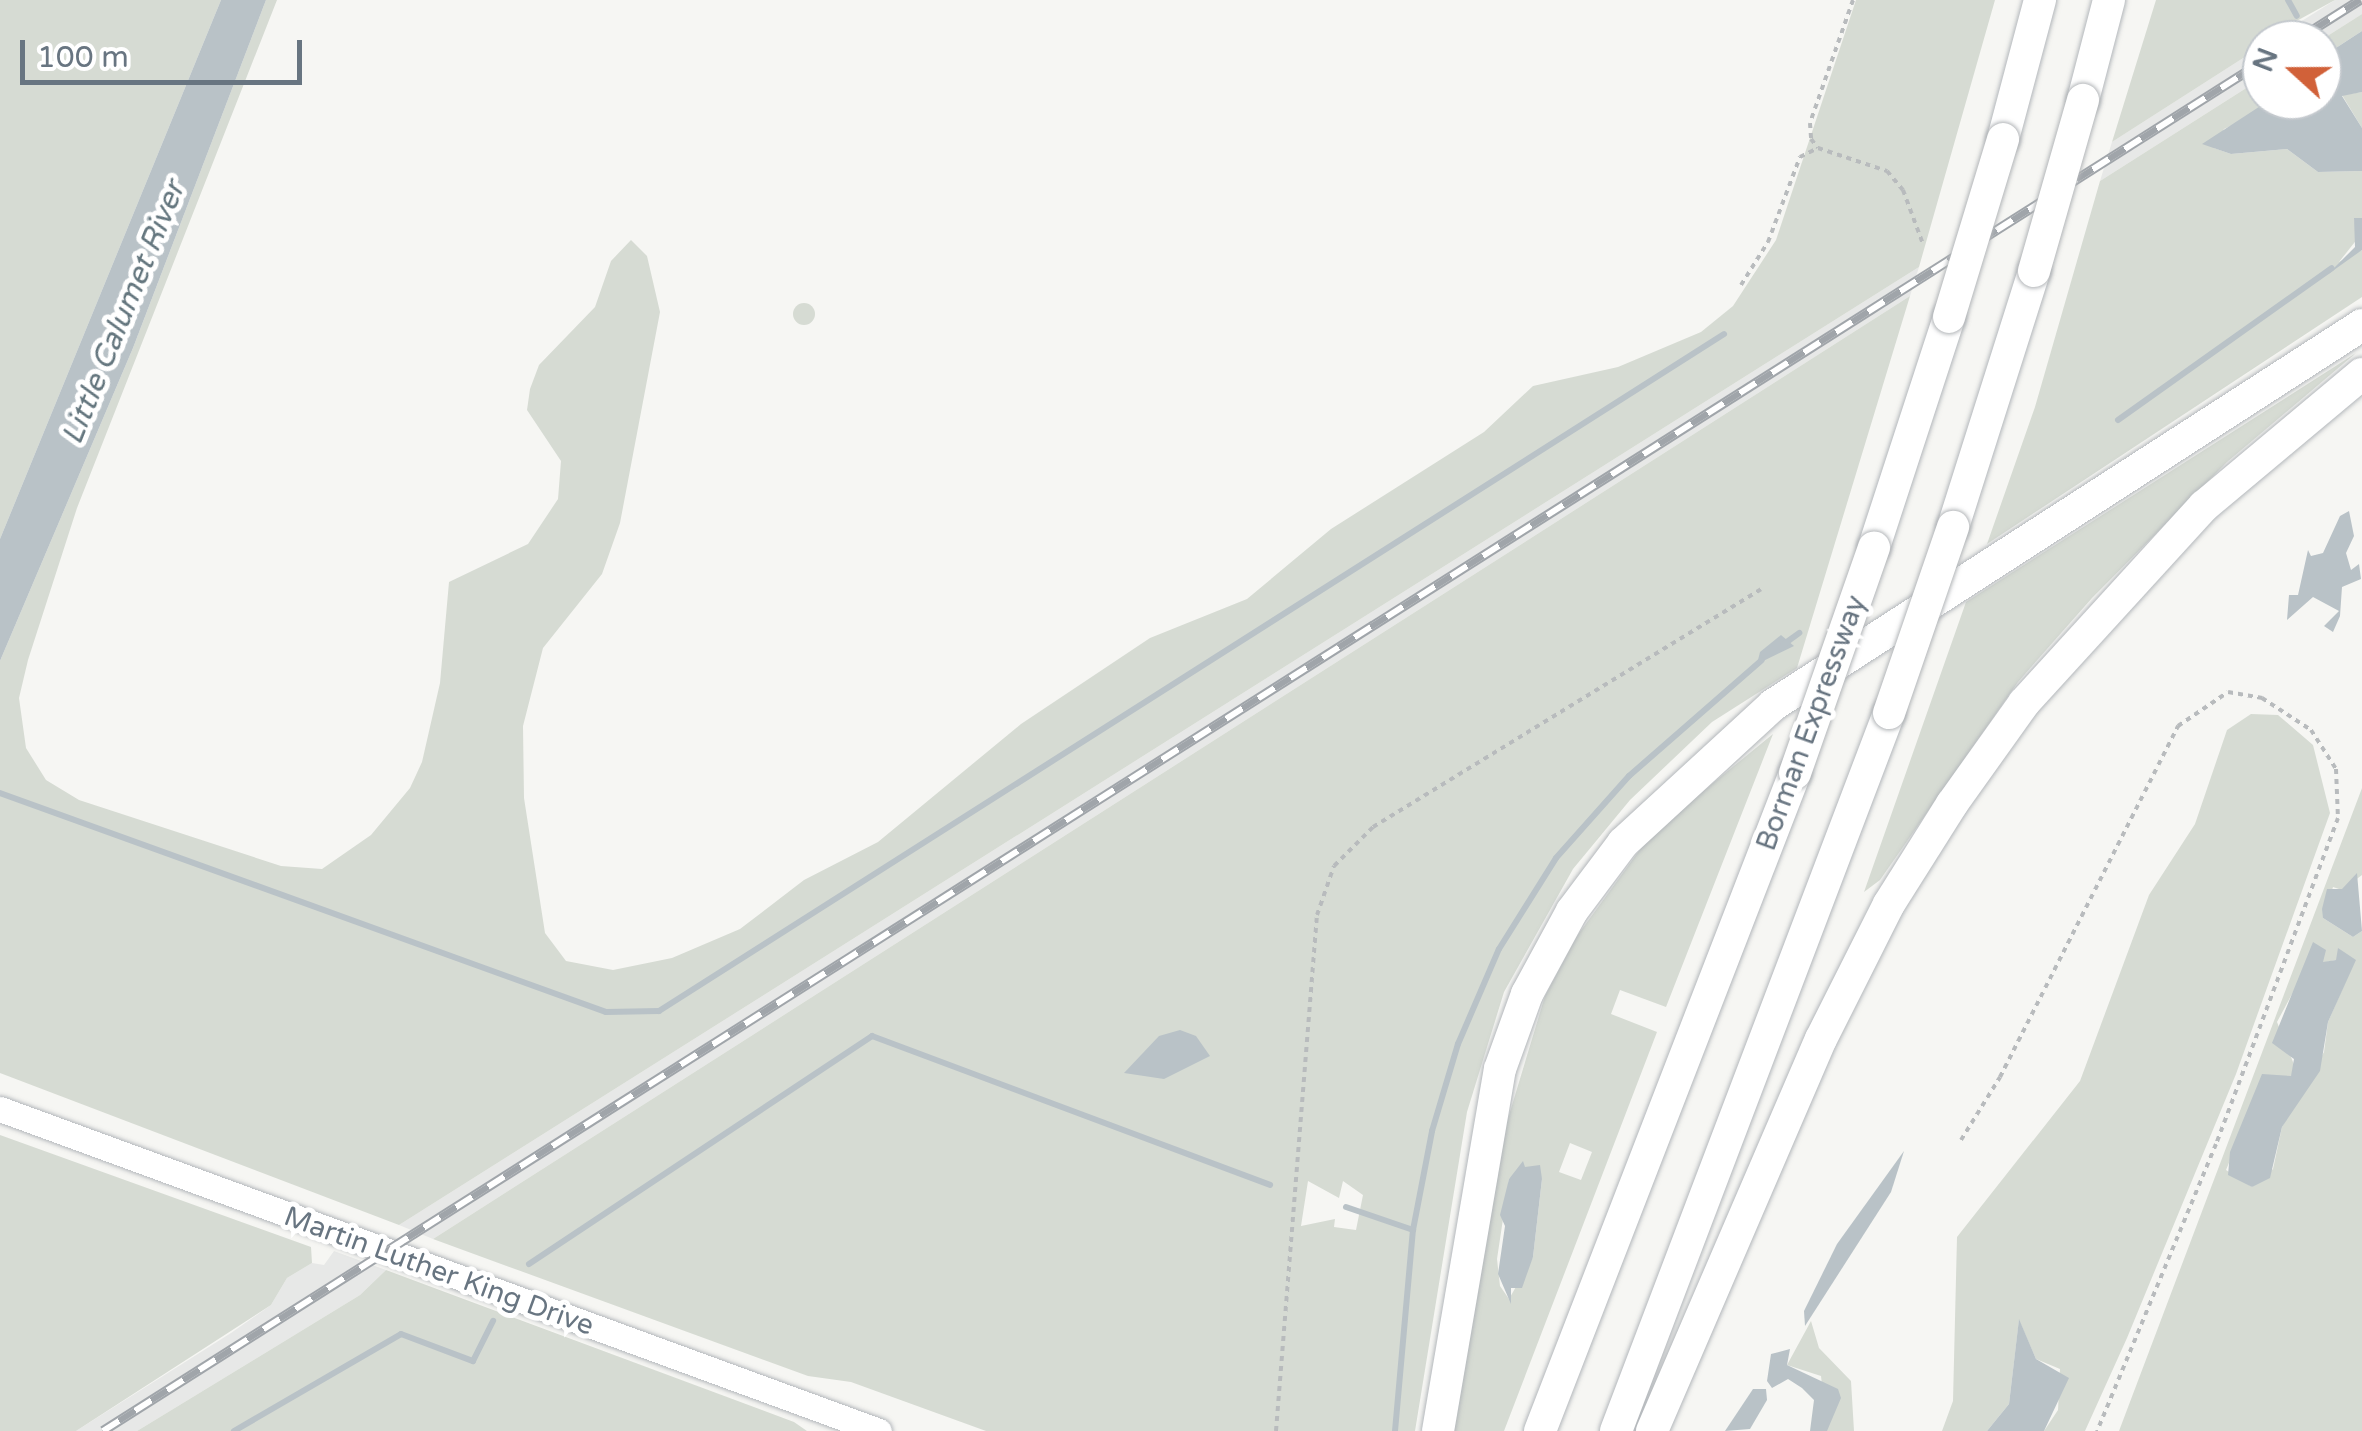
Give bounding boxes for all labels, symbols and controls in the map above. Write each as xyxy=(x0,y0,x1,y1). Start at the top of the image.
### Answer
scale bar xyxy=(25,20,308,82)
north arrow xyxy=(2242,20,2342,120)
text: 100 m xyxy=(37,39,129,76)
text: N xyxy=(2246,43,2286,77)
water label: Little Calumet River xyxy=(55,176,193,450)
street label: Borman Expressway xyxy=(1749,591,1873,855)
street label: Martin Luther King Drive xyxy=(280,1199,598,1343)

